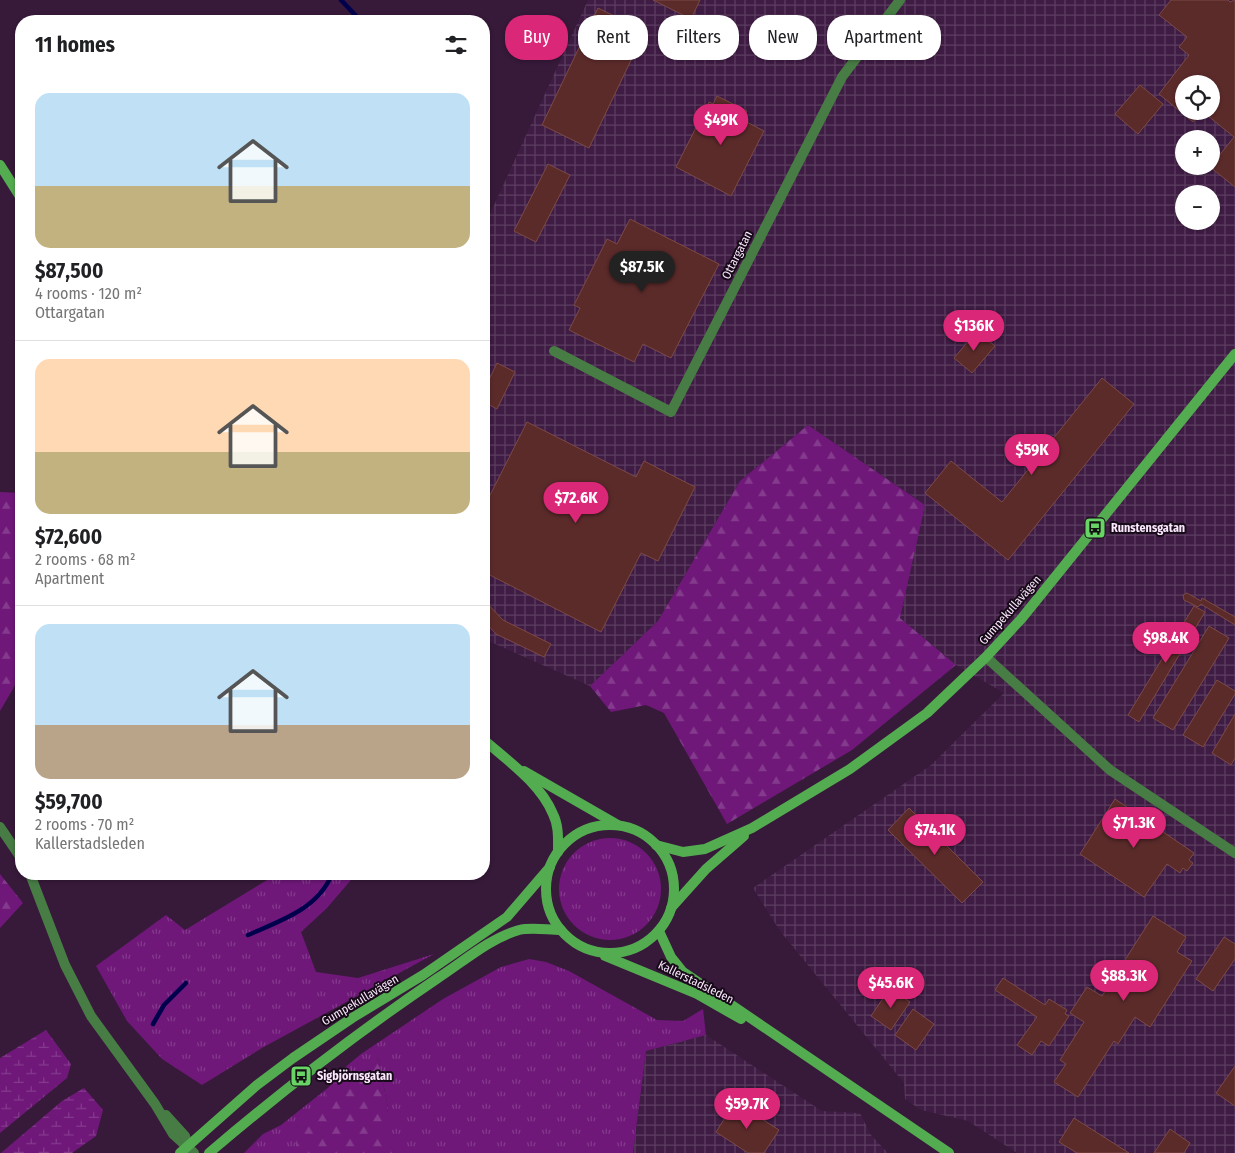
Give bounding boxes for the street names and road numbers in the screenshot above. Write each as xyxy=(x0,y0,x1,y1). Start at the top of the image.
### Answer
street label: Ottargatan xyxy=(719,228,755,282)
street label: Gumpekullavägen xyxy=(976,573,1044,647)
street label: Kallerstadsleden xyxy=(656,958,736,1006)
street label: Gumpekullavägen xyxy=(319,972,401,1028)

